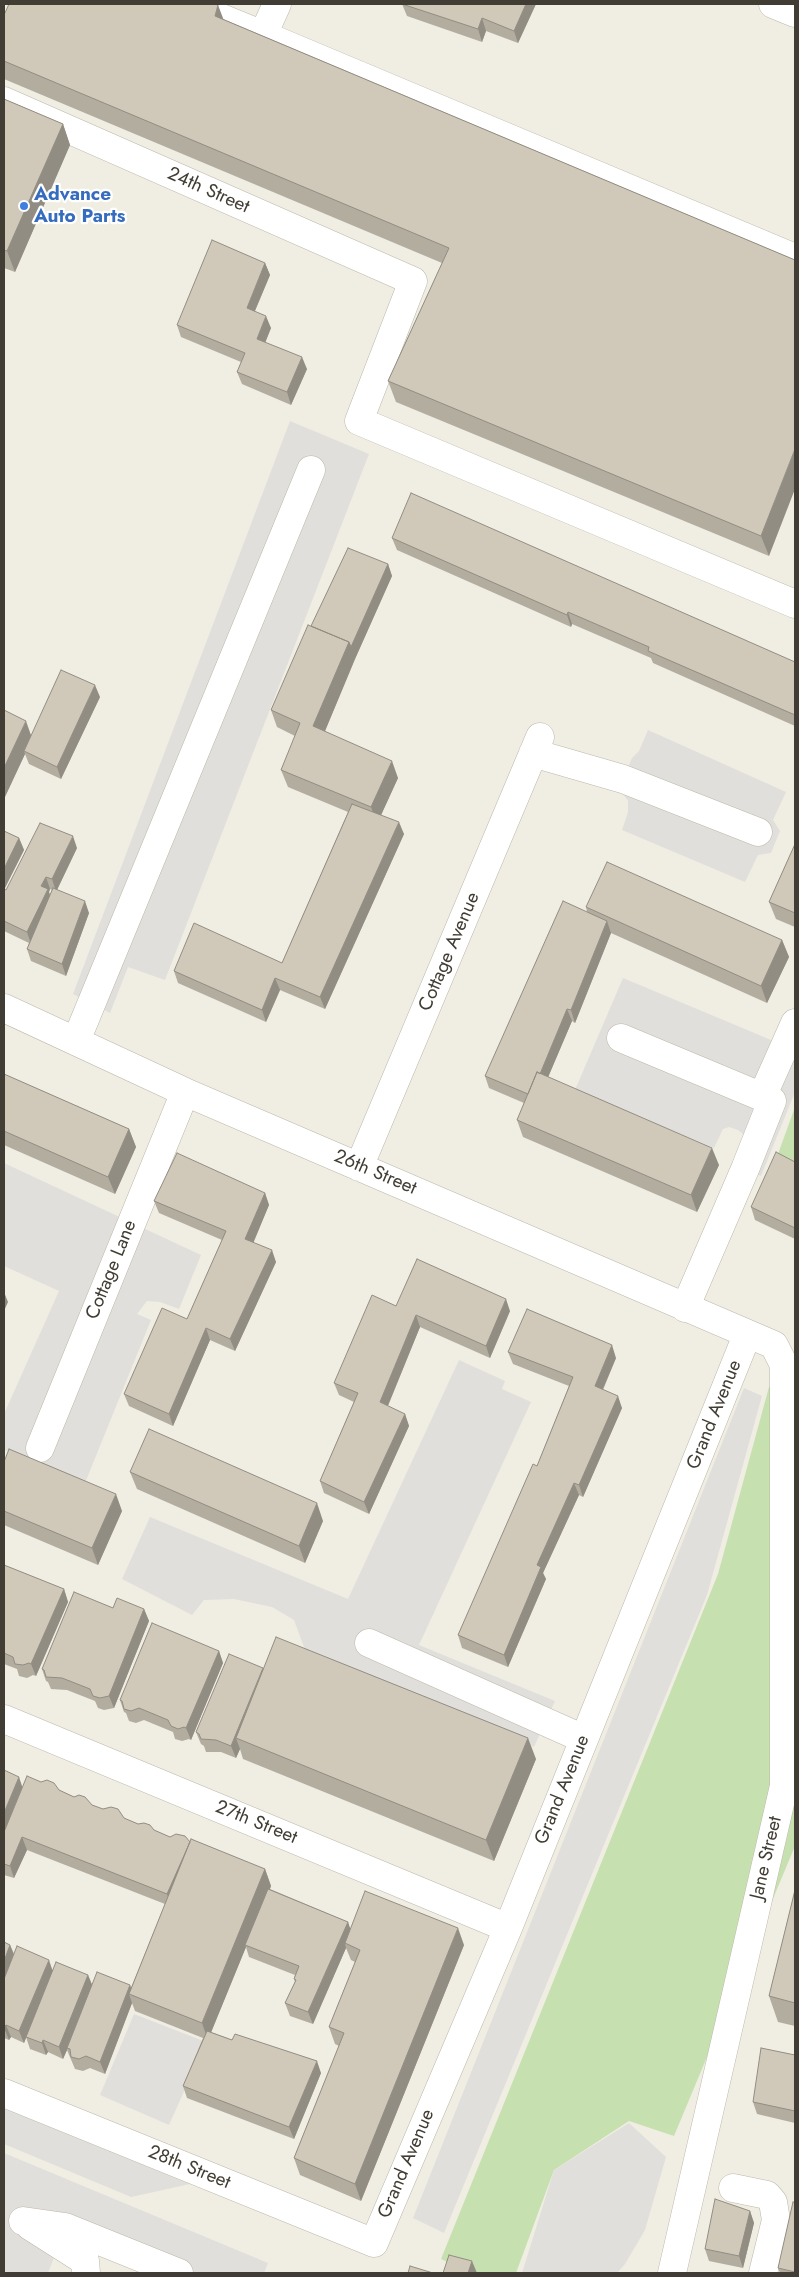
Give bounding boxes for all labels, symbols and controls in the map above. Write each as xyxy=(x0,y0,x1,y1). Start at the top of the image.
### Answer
street label: 24th Street xyxy=(163,163,253,219)
place label: Advance Auto Parts xyxy=(34,184,125,228)
marker: Advance Auto Parts xyxy=(18,200,30,212)
street label: Cottage Avenue xyxy=(415,889,485,1015)
street label: 26th Street xyxy=(330,1145,420,1201)
street label: Cottage Lane xyxy=(82,1217,142,1323)
street label: Grand Avenue xyxy=(683,1357,747,1473)
street label: Grand Avenue xyxy=(531,1732,595,1848)
street label: 27th Street xyxy=(212,1796,300,1850)
street label: Jane Street xyxy=(746,1814,788,1902)
street label: Grand Avenue xyxy=(374,2106,440,2222)
street label: 28th Street xyxy=(145,2141,233,2195)

